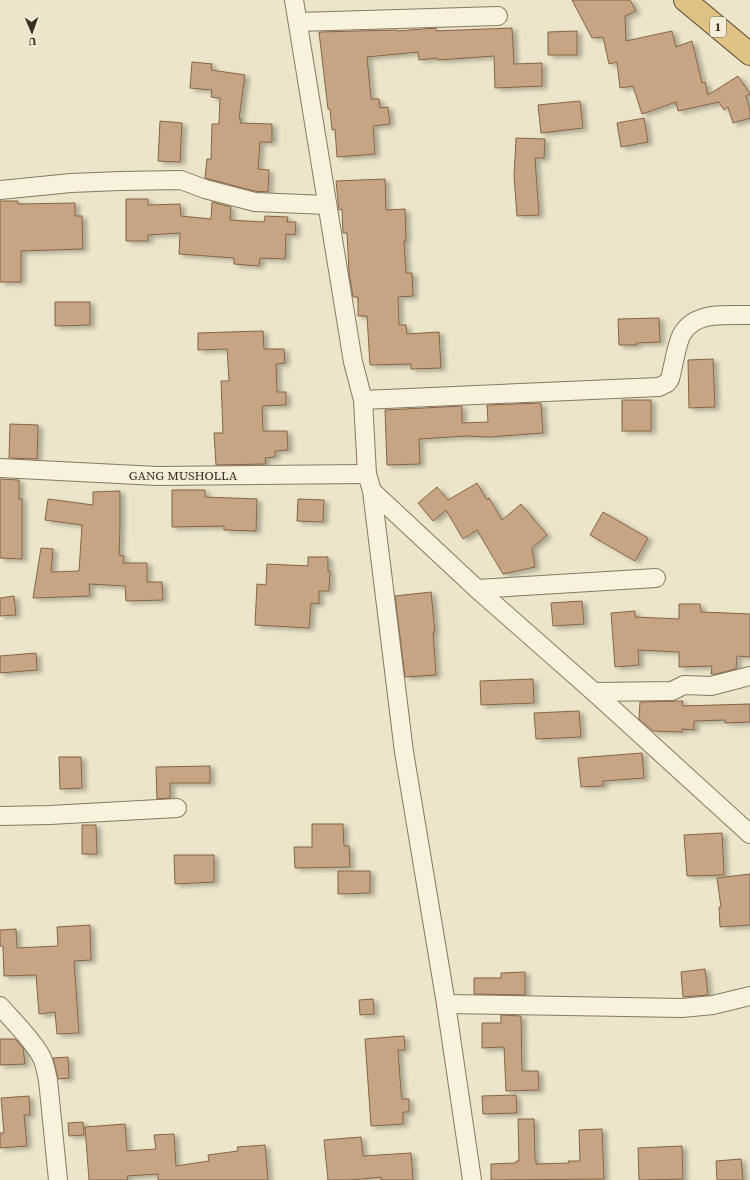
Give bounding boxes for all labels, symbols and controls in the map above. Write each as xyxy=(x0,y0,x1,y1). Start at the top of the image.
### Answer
north arrow xyxy=(12,12,52,52)
road number: 1 xyxy=(710,17,726,37)
text: U xyxy=(28,34,37,49)
street label: GANG MUSHOLLA xyxy=(129,467,238,484)

